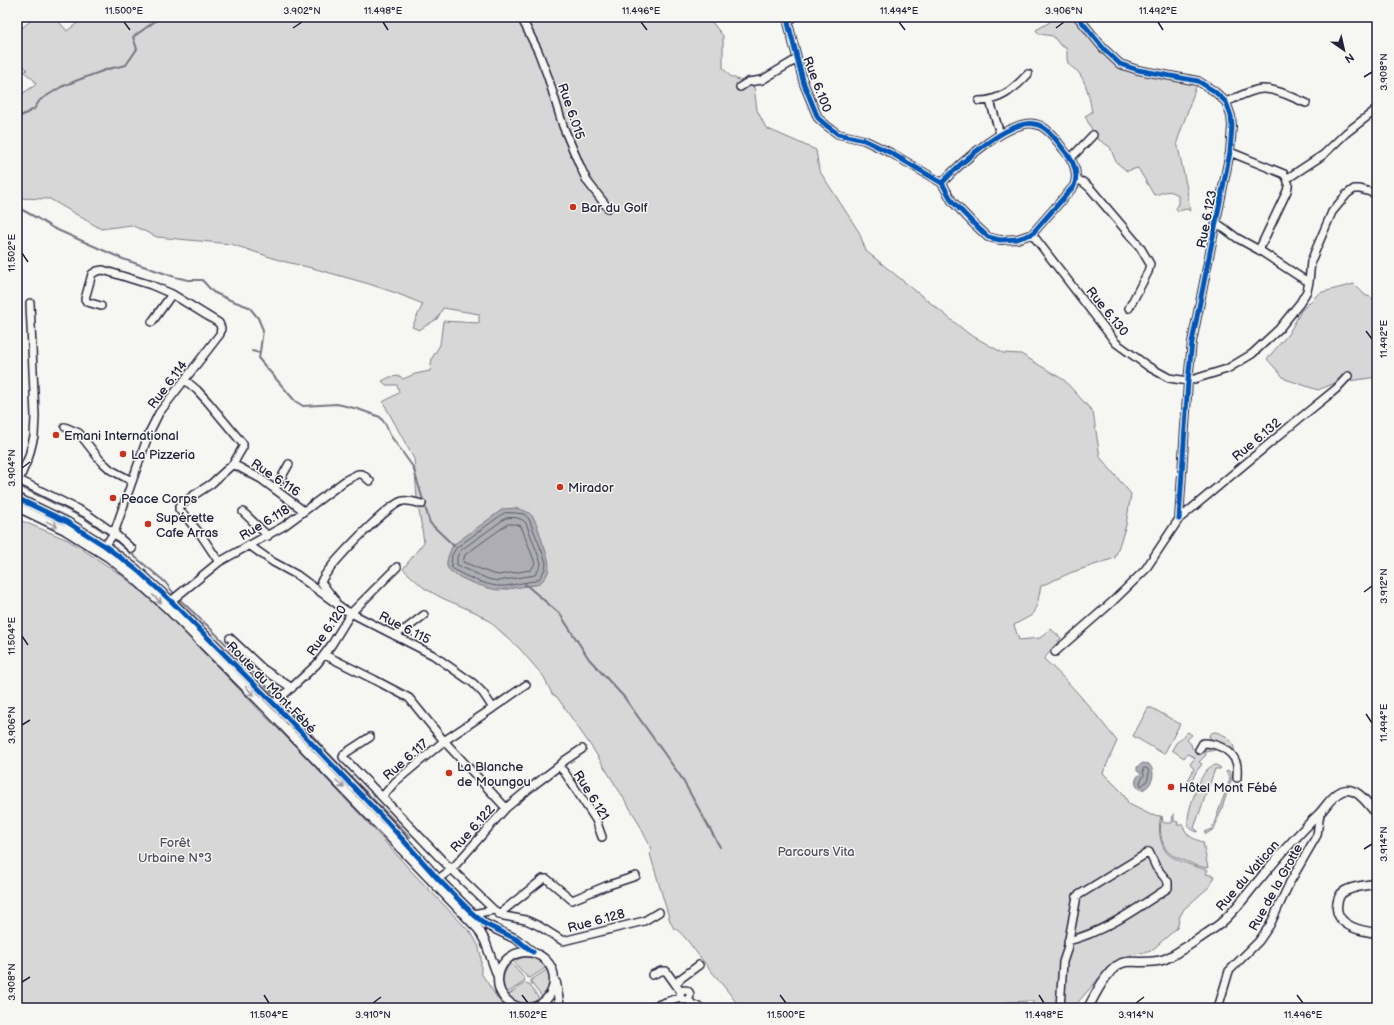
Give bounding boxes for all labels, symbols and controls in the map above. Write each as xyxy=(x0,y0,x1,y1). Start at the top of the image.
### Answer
text: 11.500°E xyxy=(105,5,144,17)
text: 3.902°N xyxy=(283,5,321,17)
text: 11.498°E xyxy=(364,5,403,17)
text: 11.496°E xyxy=(622,5,661,17)
text: 11.494°E xyxy=(880,5,919,17)
text: 3.906°N xyxy=(1045,5,1083,17)
text: 11.492°E xyxy=(1139,5,1178,17)
north arrow xyxy=(1324,30,1364,70)
text: N xyxy=(1342,50,1356,66)
text: 3.908°N xyxy=(1378,53,1390,91)
street label: Rue 6.100 xyxy=(799,54,835,115)
street label: Rue 6.015 xyxy=(554,81,588,141)
street label: Rue 6.123 xyxy=(1194,189,1220,249)
place label: Bar du Golf xyxy=(581,200,648,216)
marker: Bar du Golf xyxy=(568,202,578,212)
text: 11.502°E xyxy=(6,234,18,272)
street label: Rue 6.130 xyxy=(1082,284,1132,340)
text: 11.492°E xyxy=(1378,319,1390,358)
street label: Rue 6.114 xyxy=(145,357,191,412)
street label: Rue 6.132 xyxy=(1229,415,1285,465)
place label: Emani International xyxy=(64,428,179,444)
marker: Emani International xyxy=(51,430,61,440)
place label: La Pizzeria xyxy=(131,447,195,463)
text: 3.904°N xyxy=(6,449,18,487)
marker: La Pizzeria xyxy=(118,449,128,459)
street label: Rue 6.116 xyxy=(248,455,303,500)
place label: Mirador xyxy=(568,480,614,496)
marker: Mirador xyxy=(555,482,565,492)
place label: Peace Corps xyxy=(121,491,198,507)
marker: Peace Corps xyxy=(108,493,118,503)
street label: Rue 6.118 xyxy=(236,501,293,544)
place label: Supérette Cafe Arras xyxy=(156,510,219,541)
marker: Supérette Cafe Arras xyxy=(143,519,153,529)
one-way arrow xyxy=(46,521,58,528)
text: 3.912°N xyxy=(1378,568,1390,604)
one-way arrow xyxy=(152,595,162,604)
street label: Rue 6.120 xyxy=(303,602,350,659)
street label: Rue 6.115 xyxy=(376,608,433,648)
text: 11.504°E xyxy=(6,616,18,655)
street label: Route du Mont-Fébé xyxy=(223,638,319,737)
one-way arrow xyxy=(245,686,255,696)
text: 11.494°E xyxy=(1378,703,1390,742)
text: 3.906°N xyxy=(6,706,18,744)
street label: Rue 6.117 xyxy=(380,735,432,784)
place label: La Blanche de Moungou xyxy=(457,759,531,790)
marker: La Blanche de Moungou xyxy=(444,768,454,778)
street label: Rue 6.121 xyxy=(570,768,613,823)
one-way arrow xyxy=(335,779,344,789)
place label: Hôtel Mont Fébé xyxy=(1179,780,1277,796)
marker: Hôtel Mont Fébé xyxy=(1166,782,1176,792)
street label: Rue 6.122 xyxy=(447,801,498,856)
text: 3.914°N xyxy=(1378,826,1390,862)
park label: Forêt Urbaine N°3 xyxy=(138,835,212,866)
street label: Rue du Vatican xyxy=(1213,837,1283,914)
street label: Rue de la Grotte xyxy=(1245,841,1306,934)
park label: Parcours Vita xyxy=(777,844,855,860)
street label: Rue 6.128 xyxy=(566,906,627,936)
text: 3.908°N xyxy=(6,963,18,1001)
text: 11.504°E xyxy=(250,1009,289,1021)
text: 3.910°N xyxy=(355,1009,391,1021)
text: 11.502°E xyxy=(509,1009,547,1021)
text: 11.500°E xyxy=(767,1009,806,1021)
text: 11.498°E xyxy=(1025,1009,1064,1021)
text: 3.914°N xyxy=(1118,1009,1154,1021)
text: 11.496°E xyxy=(1284,1009,1323,1021)

